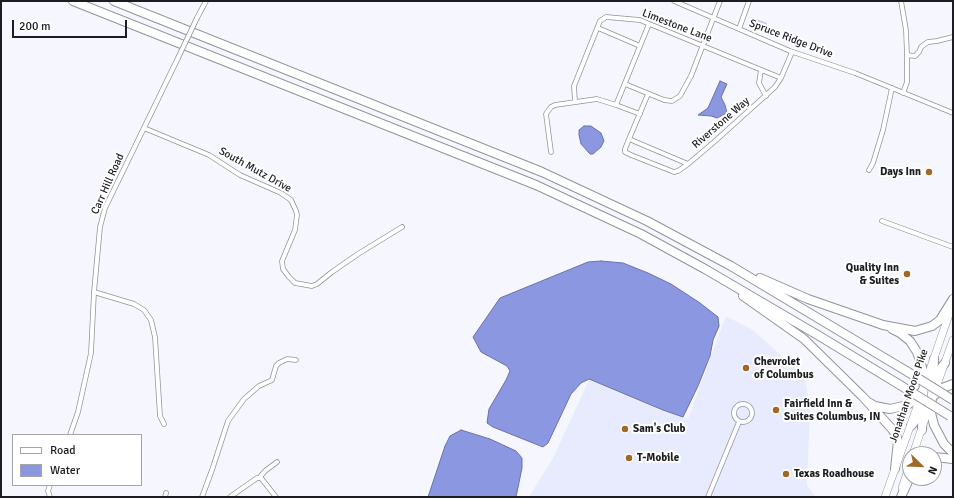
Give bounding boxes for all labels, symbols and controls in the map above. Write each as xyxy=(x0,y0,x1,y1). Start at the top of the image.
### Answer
street label: Limestone Lane xyxy=(640,7,714,45)
scale bar xyxy=(14,12,129,38)
street label: Spruce Ridge Drive xyxy=(747,17,835,61)
text: 200 m xyxy=(19,19,51,34)
street label: Riverstone Way xyxy=(690,95,752,151)
street label: South Mutz Drive xyxy=(216,145,294,195)
street label: Carr Hill Road xyxy=(89,151,127,217)
place label: Days Inn xyxy=(880,165,921,179)
marker: Days Inn xyxy=(924,167,934,177)
place label: Quality Inn & Suites xyxy=(846,261,899,287)
marker: Quality Inn & Suites xyxy=(902,269,912,279)
street label: Jonathan Moore Pike xyxy=(887,347,931,445)
place label: Chevrolet of Columbus xyxy=(754,355,814,381)
marker: Chevrolet of Columbus xyxy=(741,363,751,373)
place label: Fairfield Inn & Suites Columbus, IN xyxy=(784,397,880,423)
marker: Fairfield Inn & Suites Columbus, IN xyxy=(771,405,781,415)
place label: Sam's Club xyxy=(633,422,685,436)
marker: Sam's Club xyxy=(620,424,630,434)
legend xyxy=(12,434,142,486)
text: Road xyxy=(50,443,76,458)
north arrow xyxy=(902,446,942,486)
place label: T-Mobile xyxy=(637,451,679,465)
marker: T-Mobile xyxy=(624,453,634,463)
text: Water xyxy=(50,463,80,478)
text: N xyxy=(925,464,940,477)
place label: Texas Roadhouse xyxy=(794,467,874,481)
marker: Texas Roadhouse xyxy=(781,469,791,479)

